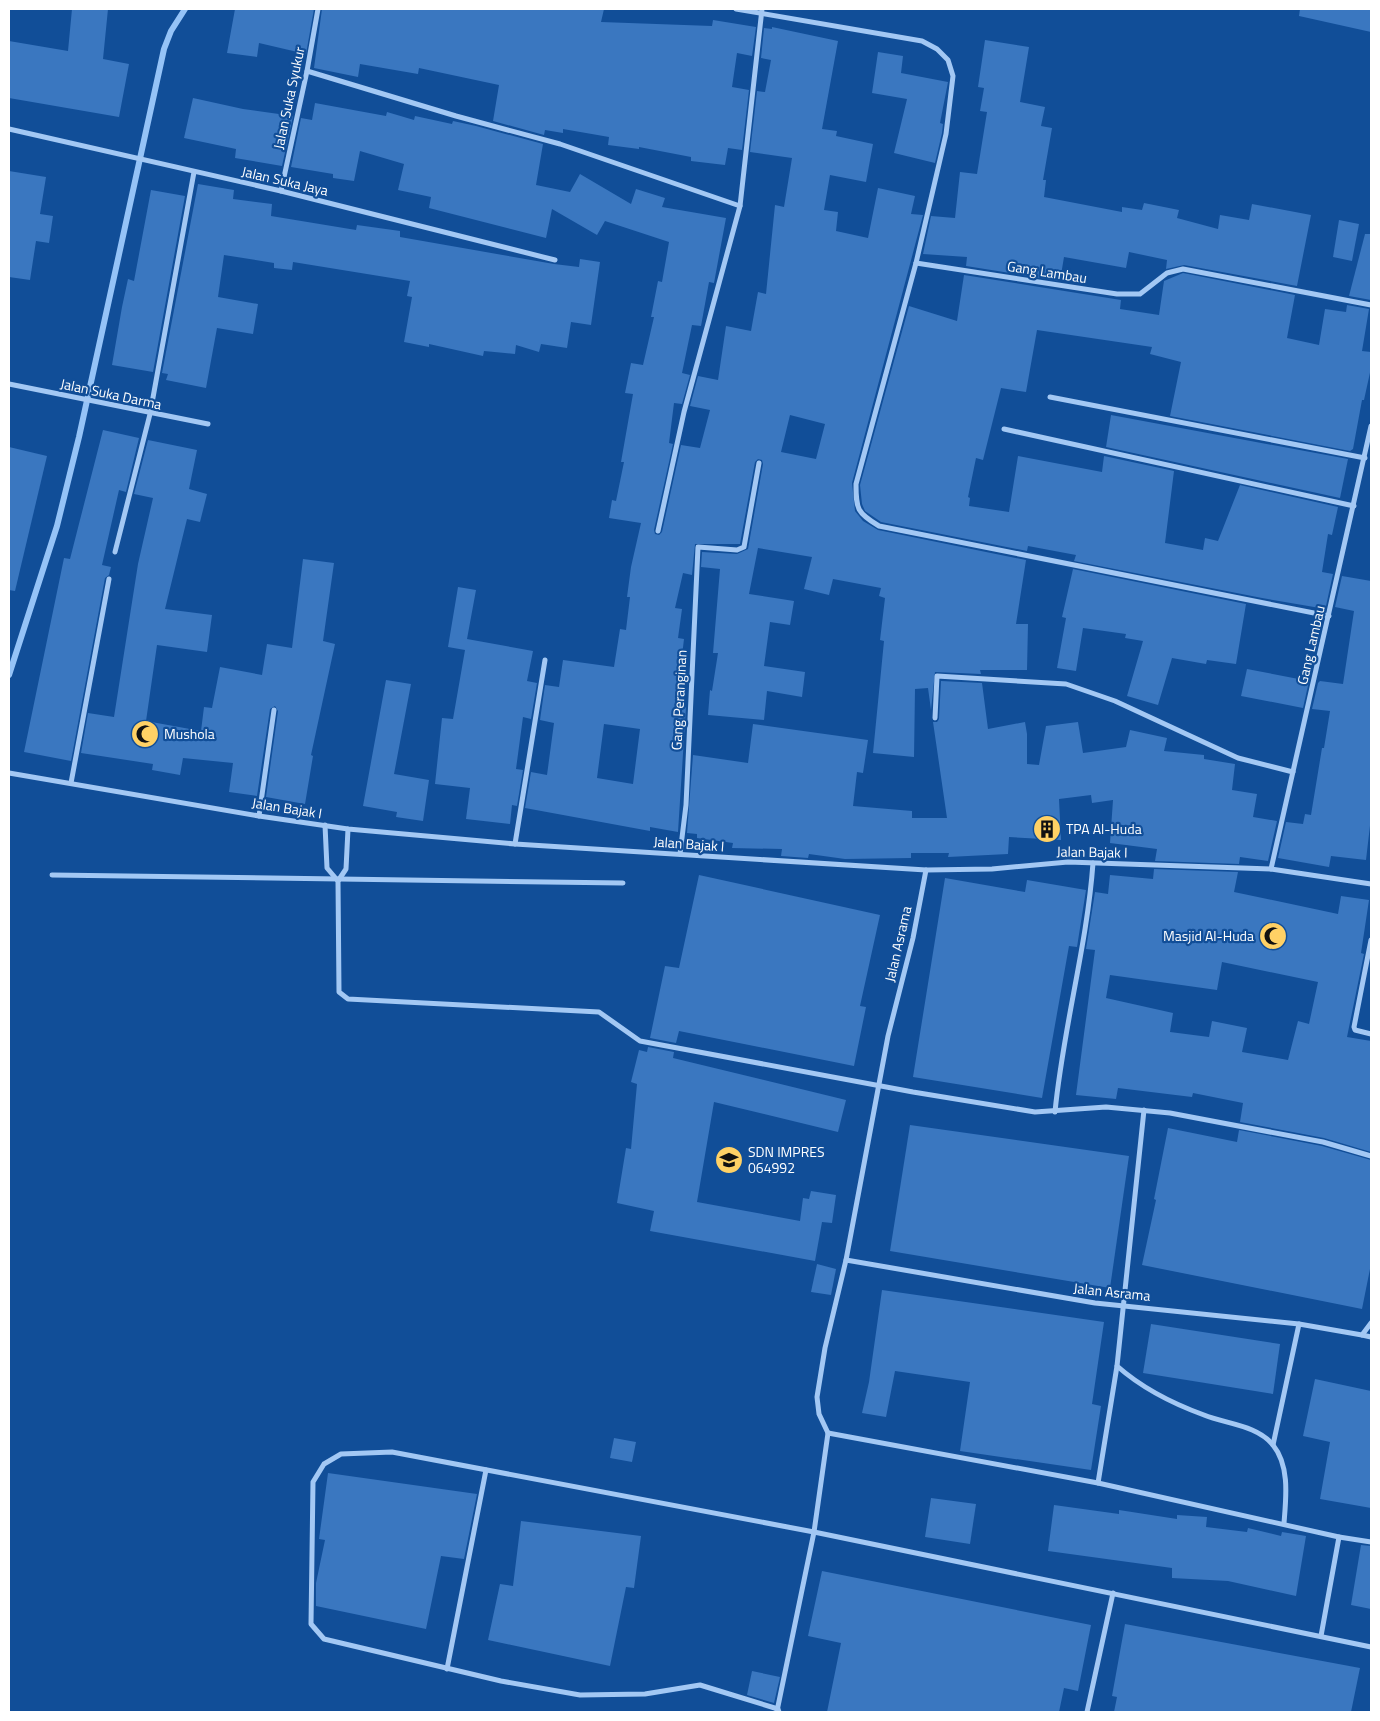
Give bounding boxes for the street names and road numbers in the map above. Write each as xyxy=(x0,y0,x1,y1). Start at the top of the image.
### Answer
street label: Jalan Suka Syukur xyxy=(267,45,310,151)
street label: Jalan Suka Jaya xyxy=(240,160,331,201)
street label: Gang Lambau xyxy=(1006,255,1089,288)
street label: Jalan Suka Darma xyxy=(58,373,164,415)
street label: Gang Lambau xyxy=(1291,603,1330,687)
street label: Gang Peranginan xyxy=(665,649,692,751)
street label: Jalan Bajak I xyxy=(250,792,324,823)
street label: Jalan Bajak I xyxy=(653,831,725,856)
street label: Jalan Bajak I xyxy=(1056,840,1128,863)
street label: Jalan Asrama xyxy=(879,904,916,984)
street label: Jalan Asrama xyxy=(1072,1277,1152,1306)

